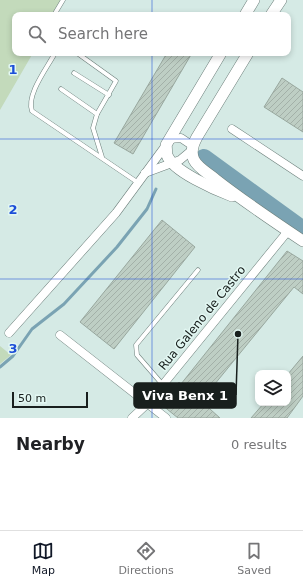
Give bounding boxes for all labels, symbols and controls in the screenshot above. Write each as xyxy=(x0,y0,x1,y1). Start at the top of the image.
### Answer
search box xyxy=(12,12,291,56)
icon: search xyxy=(26,23,48,45)
text: Search here xyxy=(58,25,148,43)
text: 1 xyxy=(8,62,18,77)
text: 2 xyxy=(8,202,18,217)
street label: Rua Galeno de Castro xyxy=(156,263,248,373)
text: 3 xyxy=(8,341,18,356)
map controls xyxy=(255,370,291,406)
button: layers xyxy=(255,370,291,406)
callout: Viva Benx 1 xyxy=(134,383,236,408)
text: Viva Benx 1 xyxy=(142,388,228,403)
scale bar xyxy=(12,390,88,409)
text: 50 m xyxy=(18,392,46,405)
text: Nearby xyxy=(16,434,85,454)
text: 0 results xyxy=(231,437,287,452)
tab: Map xyxy=(32,540,55,577)
tab: Directions xyxy=(118,540,174,577)
tab: Saved xyxy=(237,540,271,577)

